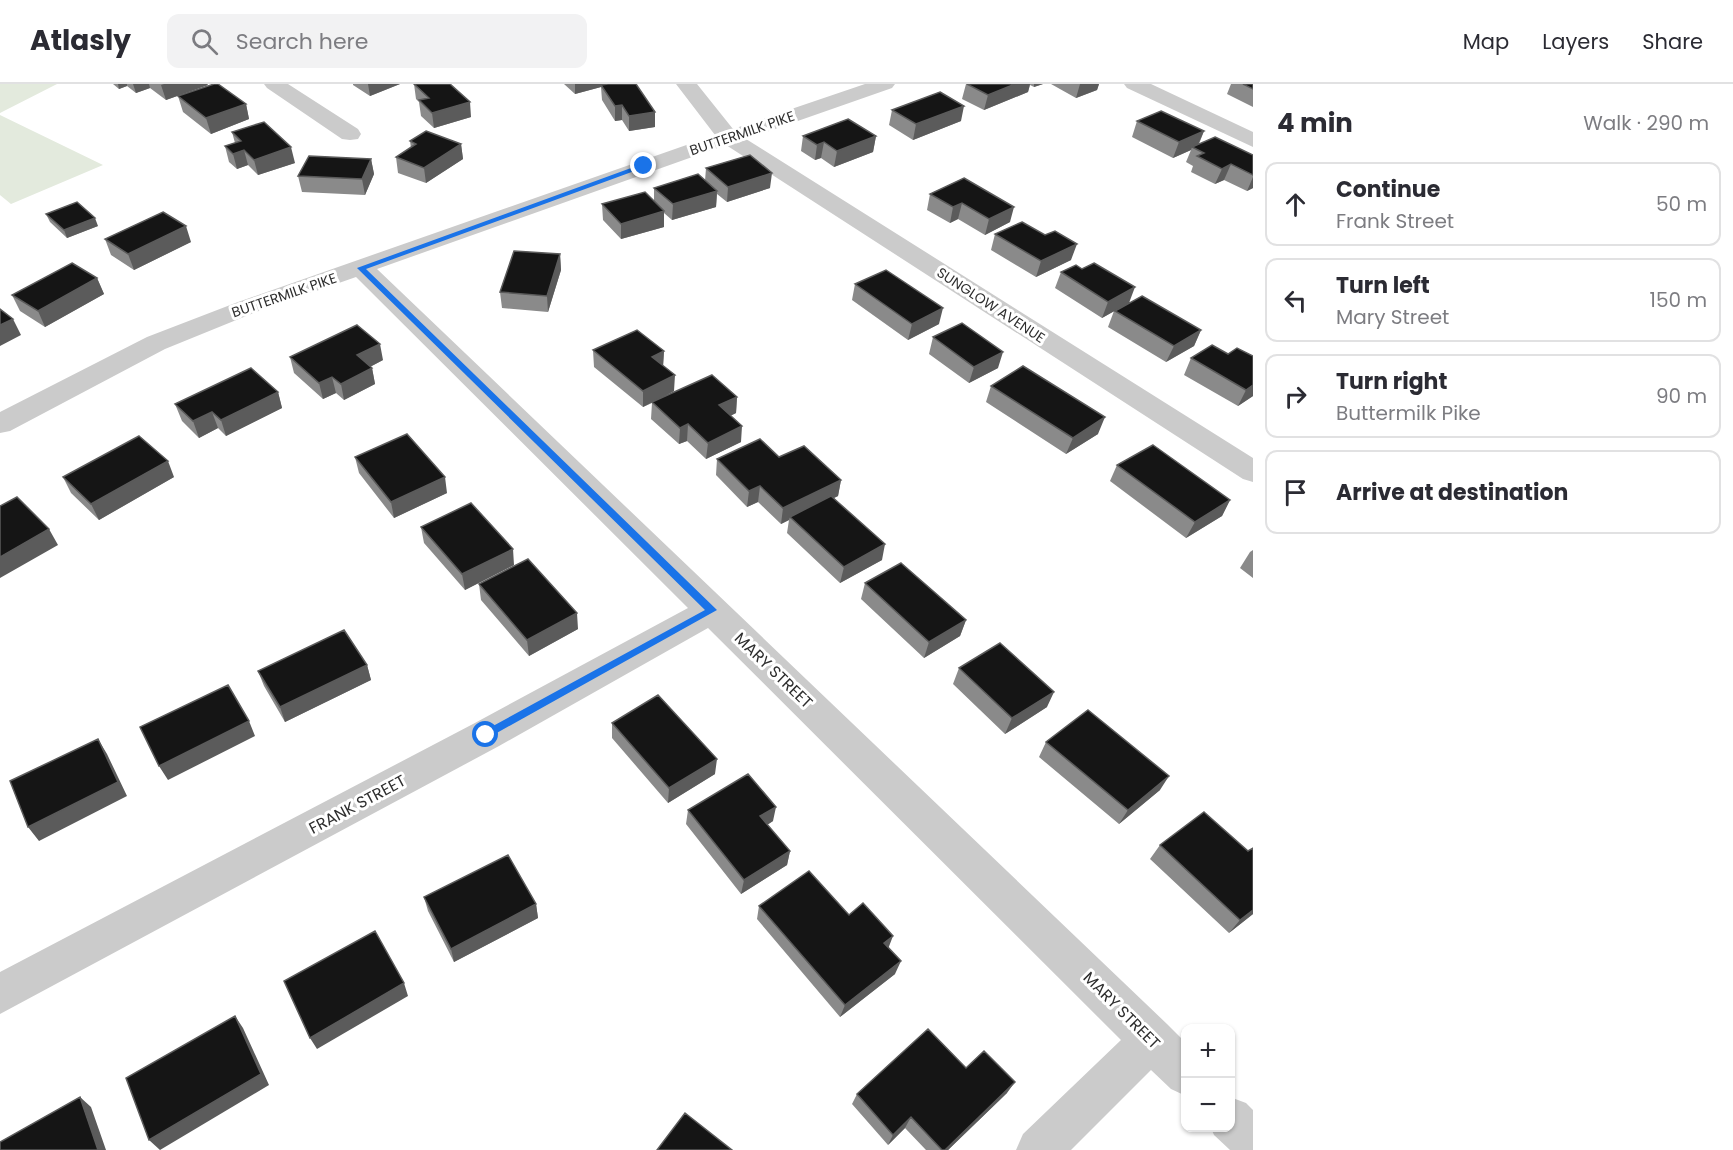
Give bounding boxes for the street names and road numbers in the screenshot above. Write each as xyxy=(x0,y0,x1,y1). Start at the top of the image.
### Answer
street label: BUTTERMILK PIKE xyxy=(687,106,797,160)
street label: SUNGLOW AVENUE xyxy=(933,262,1049,348)
street label: BUTTERMILK PIKE xyxy=(229,268,339,322)
street label: MARY STREET xyxy=(729,627,818,714)
street label: FRANK STREET xyxy=(305,769,410,840)
street label: MARY STREET xyxy=(1078,967,1166,1054)

